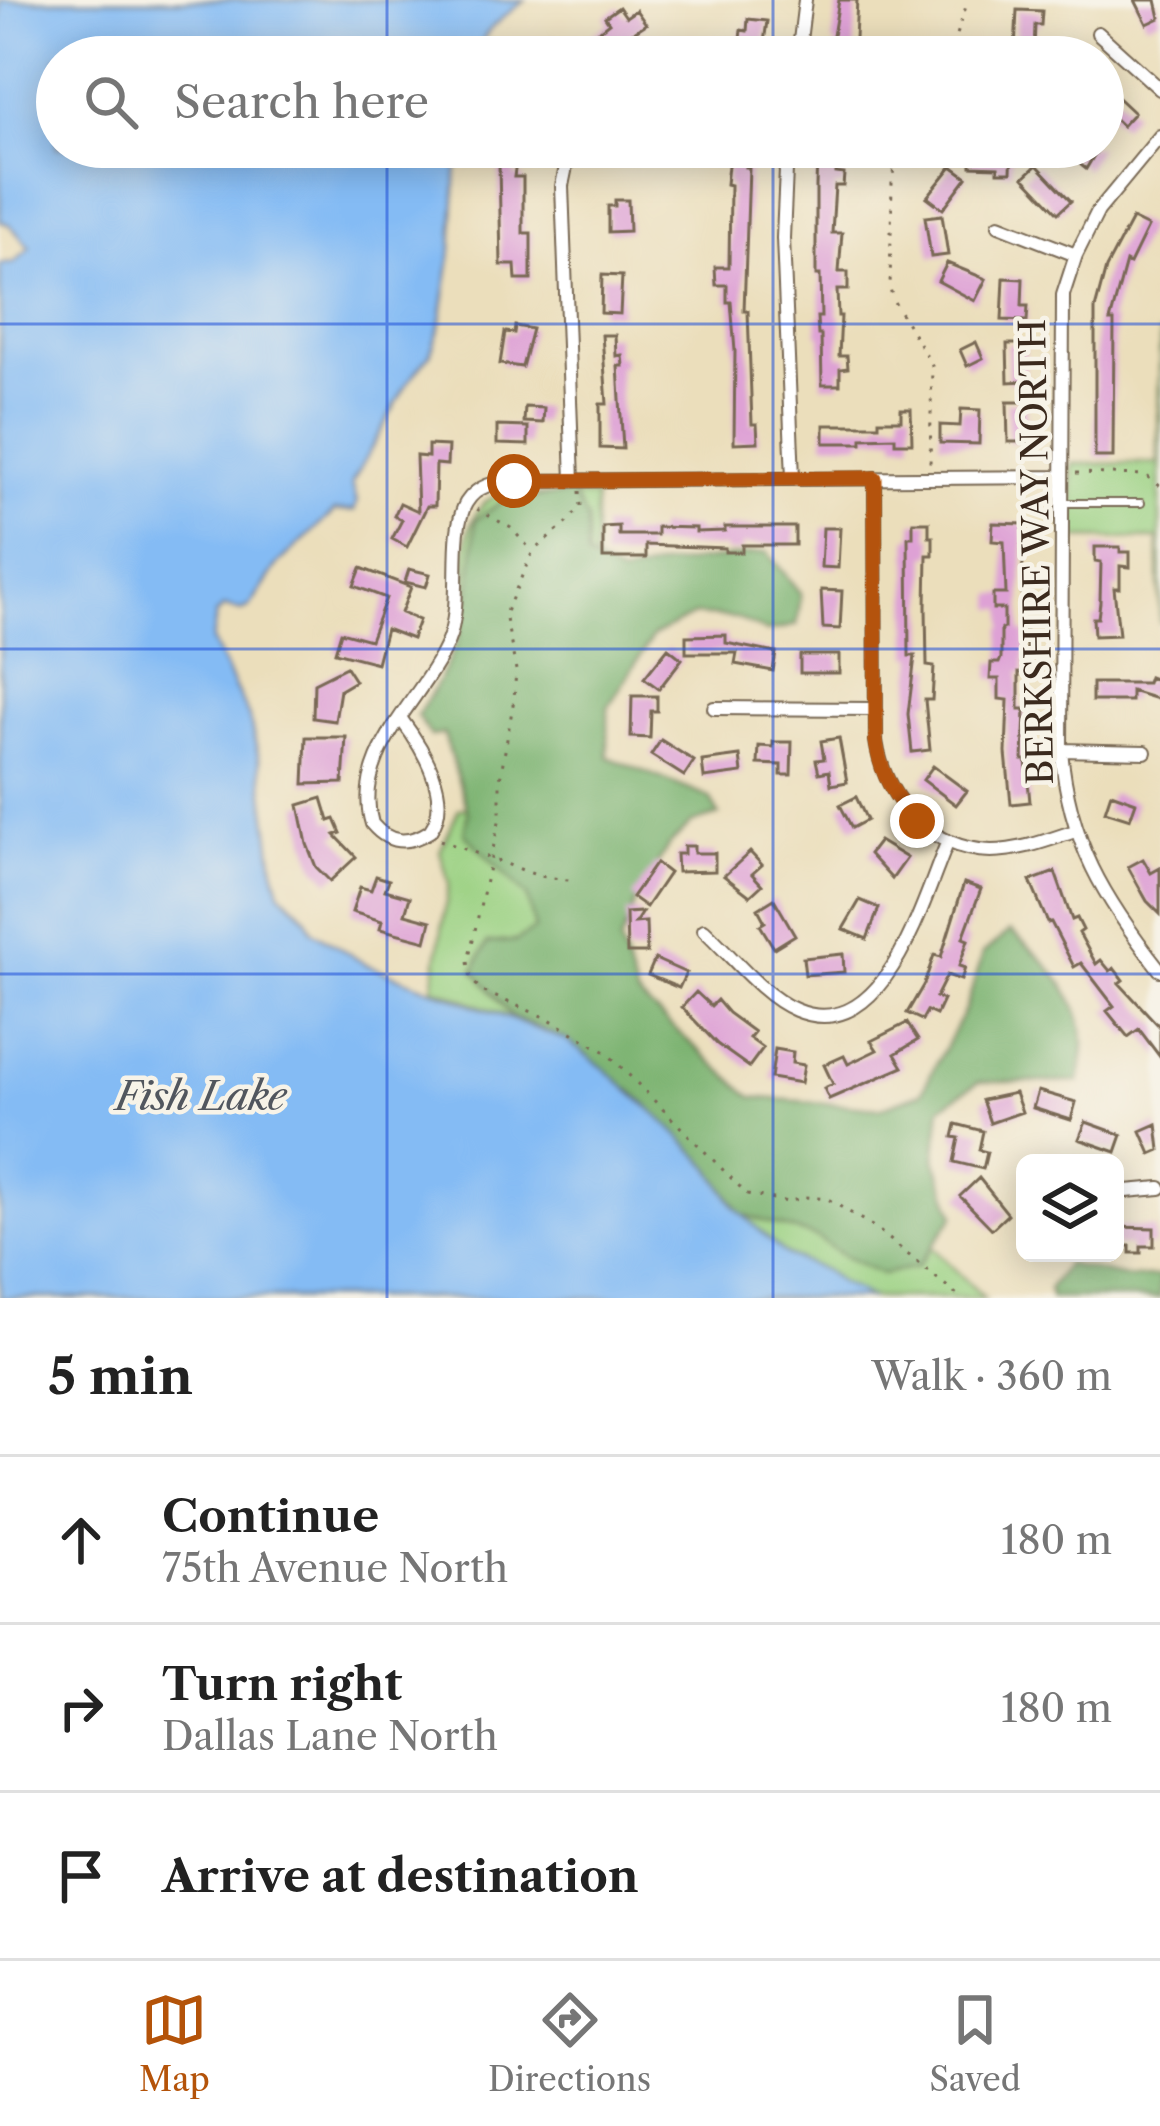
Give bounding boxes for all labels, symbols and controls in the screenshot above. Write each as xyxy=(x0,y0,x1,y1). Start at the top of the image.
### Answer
search box xyxy=(36,36,1124,168)
icon: search xyxy=(78,69,144,135)
text: Search here xyxy=(174,74,429,130)
street label: BERKSHIRE WAY NORTH xyxy=(1010,319,1062,785)
route start xyxy=(487,454,541,508)
route end xyxy=(890,794,944,848)
water label: Fish Lake xyxy=(113,1072,288,1120)
map controls xyxy=(1016,1154,1124,1262)
button: layers xyxy=(1016,1154,1124,1262)
text: 5 min xyxy=(48,1345,193,1407)
text: Walk · 360 m xyxy=(871,1352,1112,1400)
text: Continue xyxy=(162,1488,379,1544)
icon: ahead xyxy=(48,1507,114,1573)
text: 180 m xyxy=(1001,1516,1112,1564)
text: 75th Avenue North xyxy=(162,1544,508,1592)
text: Turn right xyxy=(162,1656,402,1712)
icon: right xyxy=(48,1675,114,1741)
text: 180 m xyxy=(1001,1684,1112,1732)
text: Dallas Lane North xyxy=(162,1712,498,1760)
icon: arrive xyxy=(48,1843,114,1909)
text: Arrive at destination xyxy=(162,1848,639,1904)
tab: Map xyxy=(139,1987,210,2100)
tab: Directions xyxy=(488,1987,651,2100)
tab: Saved xyxy=(929,1987,1021,2100)

